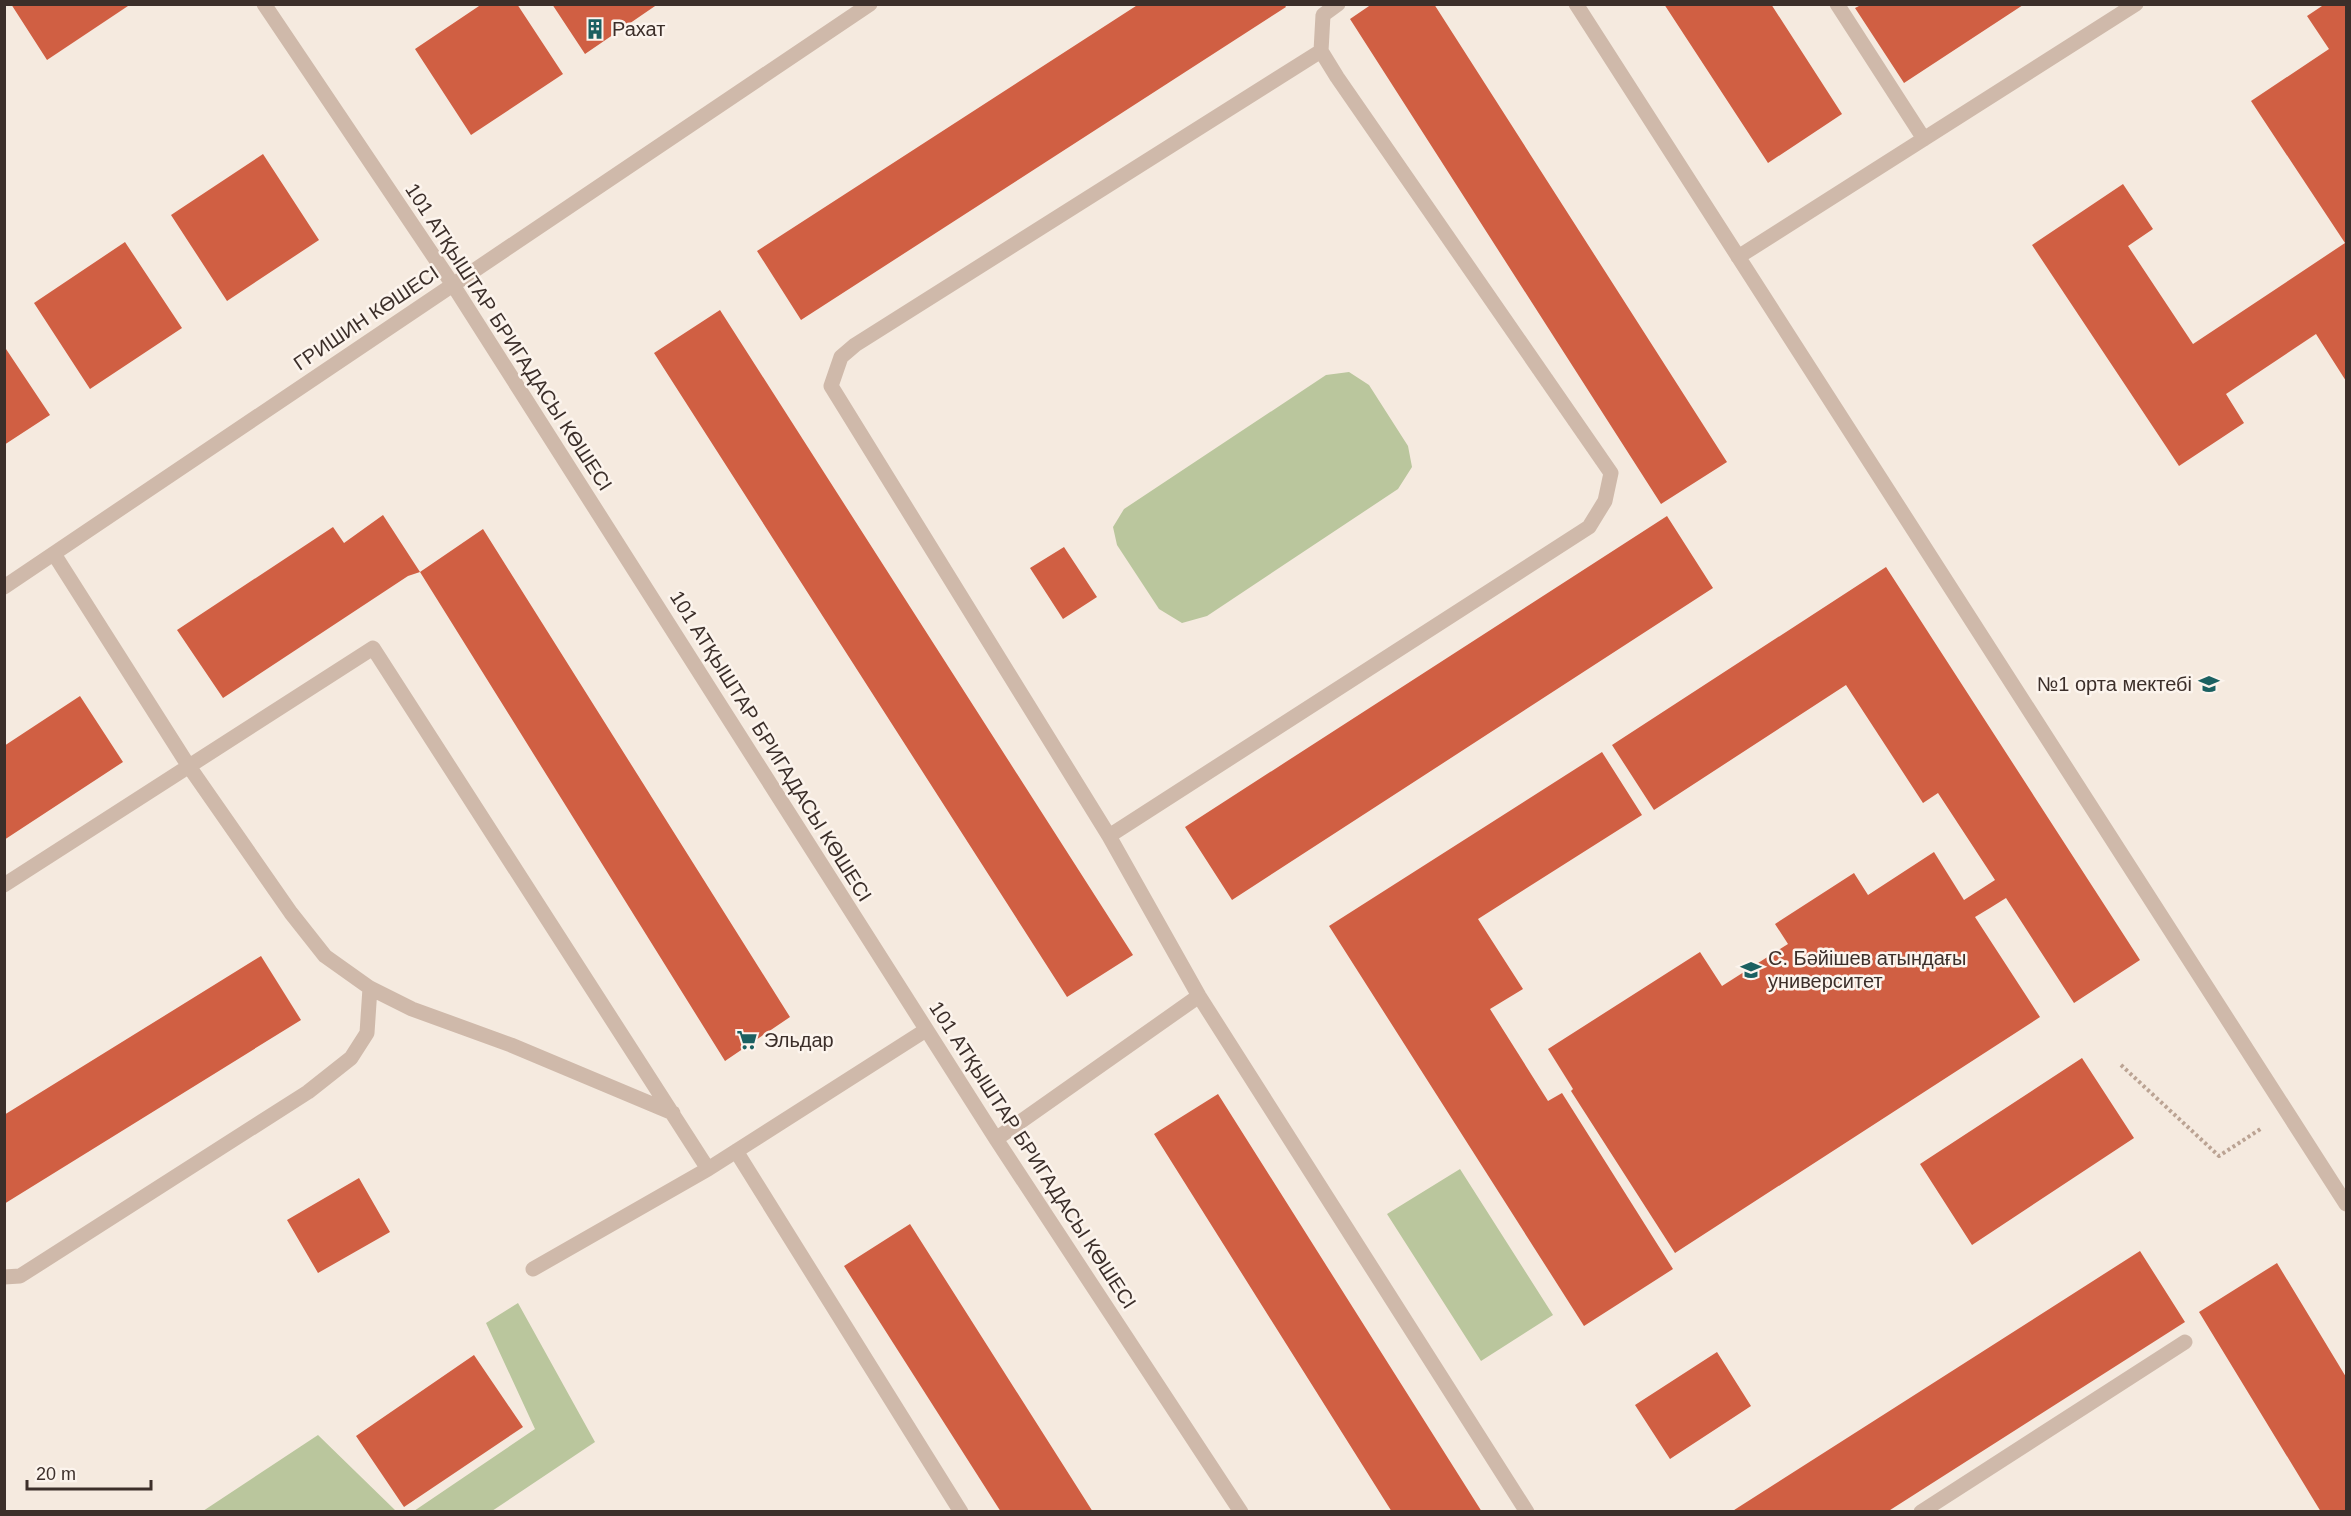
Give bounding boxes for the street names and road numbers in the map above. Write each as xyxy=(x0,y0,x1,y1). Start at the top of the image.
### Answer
street label: 101 АТҚЫШТАР БРИГАДАСЫ КӨШЕСІ xyxy=(401,179,617,495)
street label: ГРИШИН КӨШЕСІ xyxy=(289,261,443,375)
street label: 101 АТҚЫШТАР БРИГАДАСЫ КӨШЕСІ xyxy=(666,587,876,905)
street label: 101 АТҚЫШТАР БРИГАДАСЫ КӨШЕСІ xyxy=(925,997,1141,1313)

